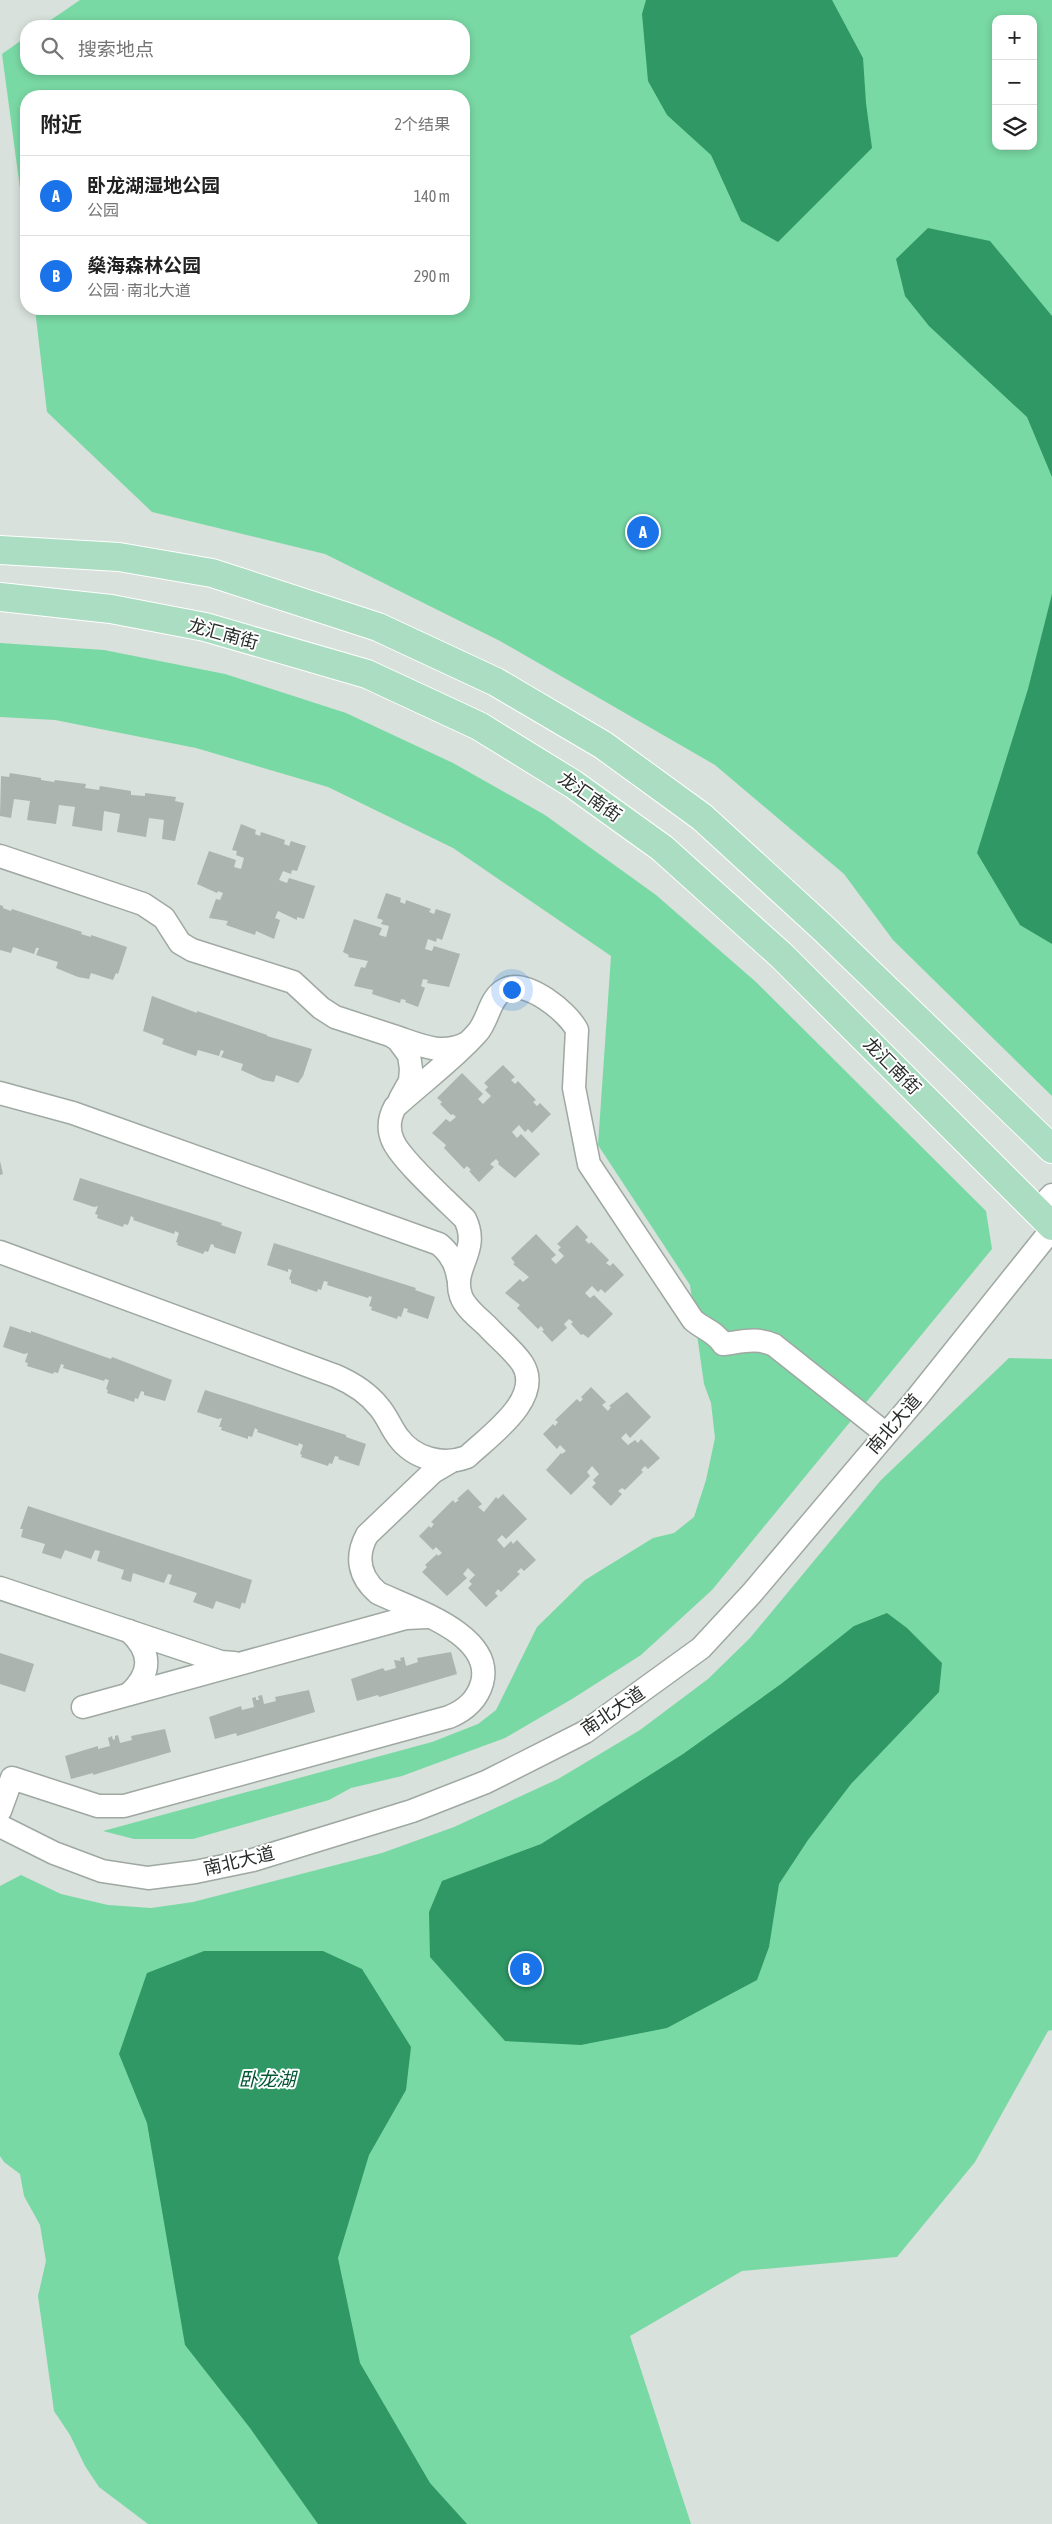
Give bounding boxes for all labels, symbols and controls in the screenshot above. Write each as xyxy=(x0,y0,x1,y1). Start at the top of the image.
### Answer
map controls xyxy=(992,15,1037,150)
button: + xyxy=(992,15,1037,60)
search box xyxy=(20,20,470,75)
icon: search xyxy=(38,34,66,62)
text: 搜索地点 xyxy=(78,38,154,60)
button: − xyxy=(992,60,1037,105)
button: layers xyxy=(992,105,1037,150)
text: 附近 xyxy=(40,112,82,136)
text: 2个结果 xyxy=(394,115,450,133)
text: 卧龙湖湿地公园 xyxy=(87,174,220,196)
text: A xyxy=(52,187,60,205)
text: 140 m xyxy=(414,187,450,205)
text: 公园 xyxy=(87,201,119,219)
text: 燊海森林公园 xyxy=(87,254,201,276)
text: B xyxy=(52,267,60,285)
text: 290 m xyxy=(414,267,450,285)
text: 公园 · 南北大道 xyxy=(87,281,191,299)
pin: A xyxy=(627,513,659,551)
street label: 龙汇南街 xyxy=(186,614,261,653)
street label: 龙汇南街 xyxy=(555,767,626,826)
your location xyxy=(499,977,525,1003)
street label: 龙汇南街 xyxy=(859,1033,925,1099)
street label: 南北大道 xyxy=(862,1390,925,1458)
street label: 南北大道 xyxy=(577,1682,648,1739)
street label: 南北大道 xyxy=(201,1842,276,1879)
pin: B xyxy=(510,1950,542,1988)
water label: 卧龙湖 xyxy=(238,2068,298,2090)

